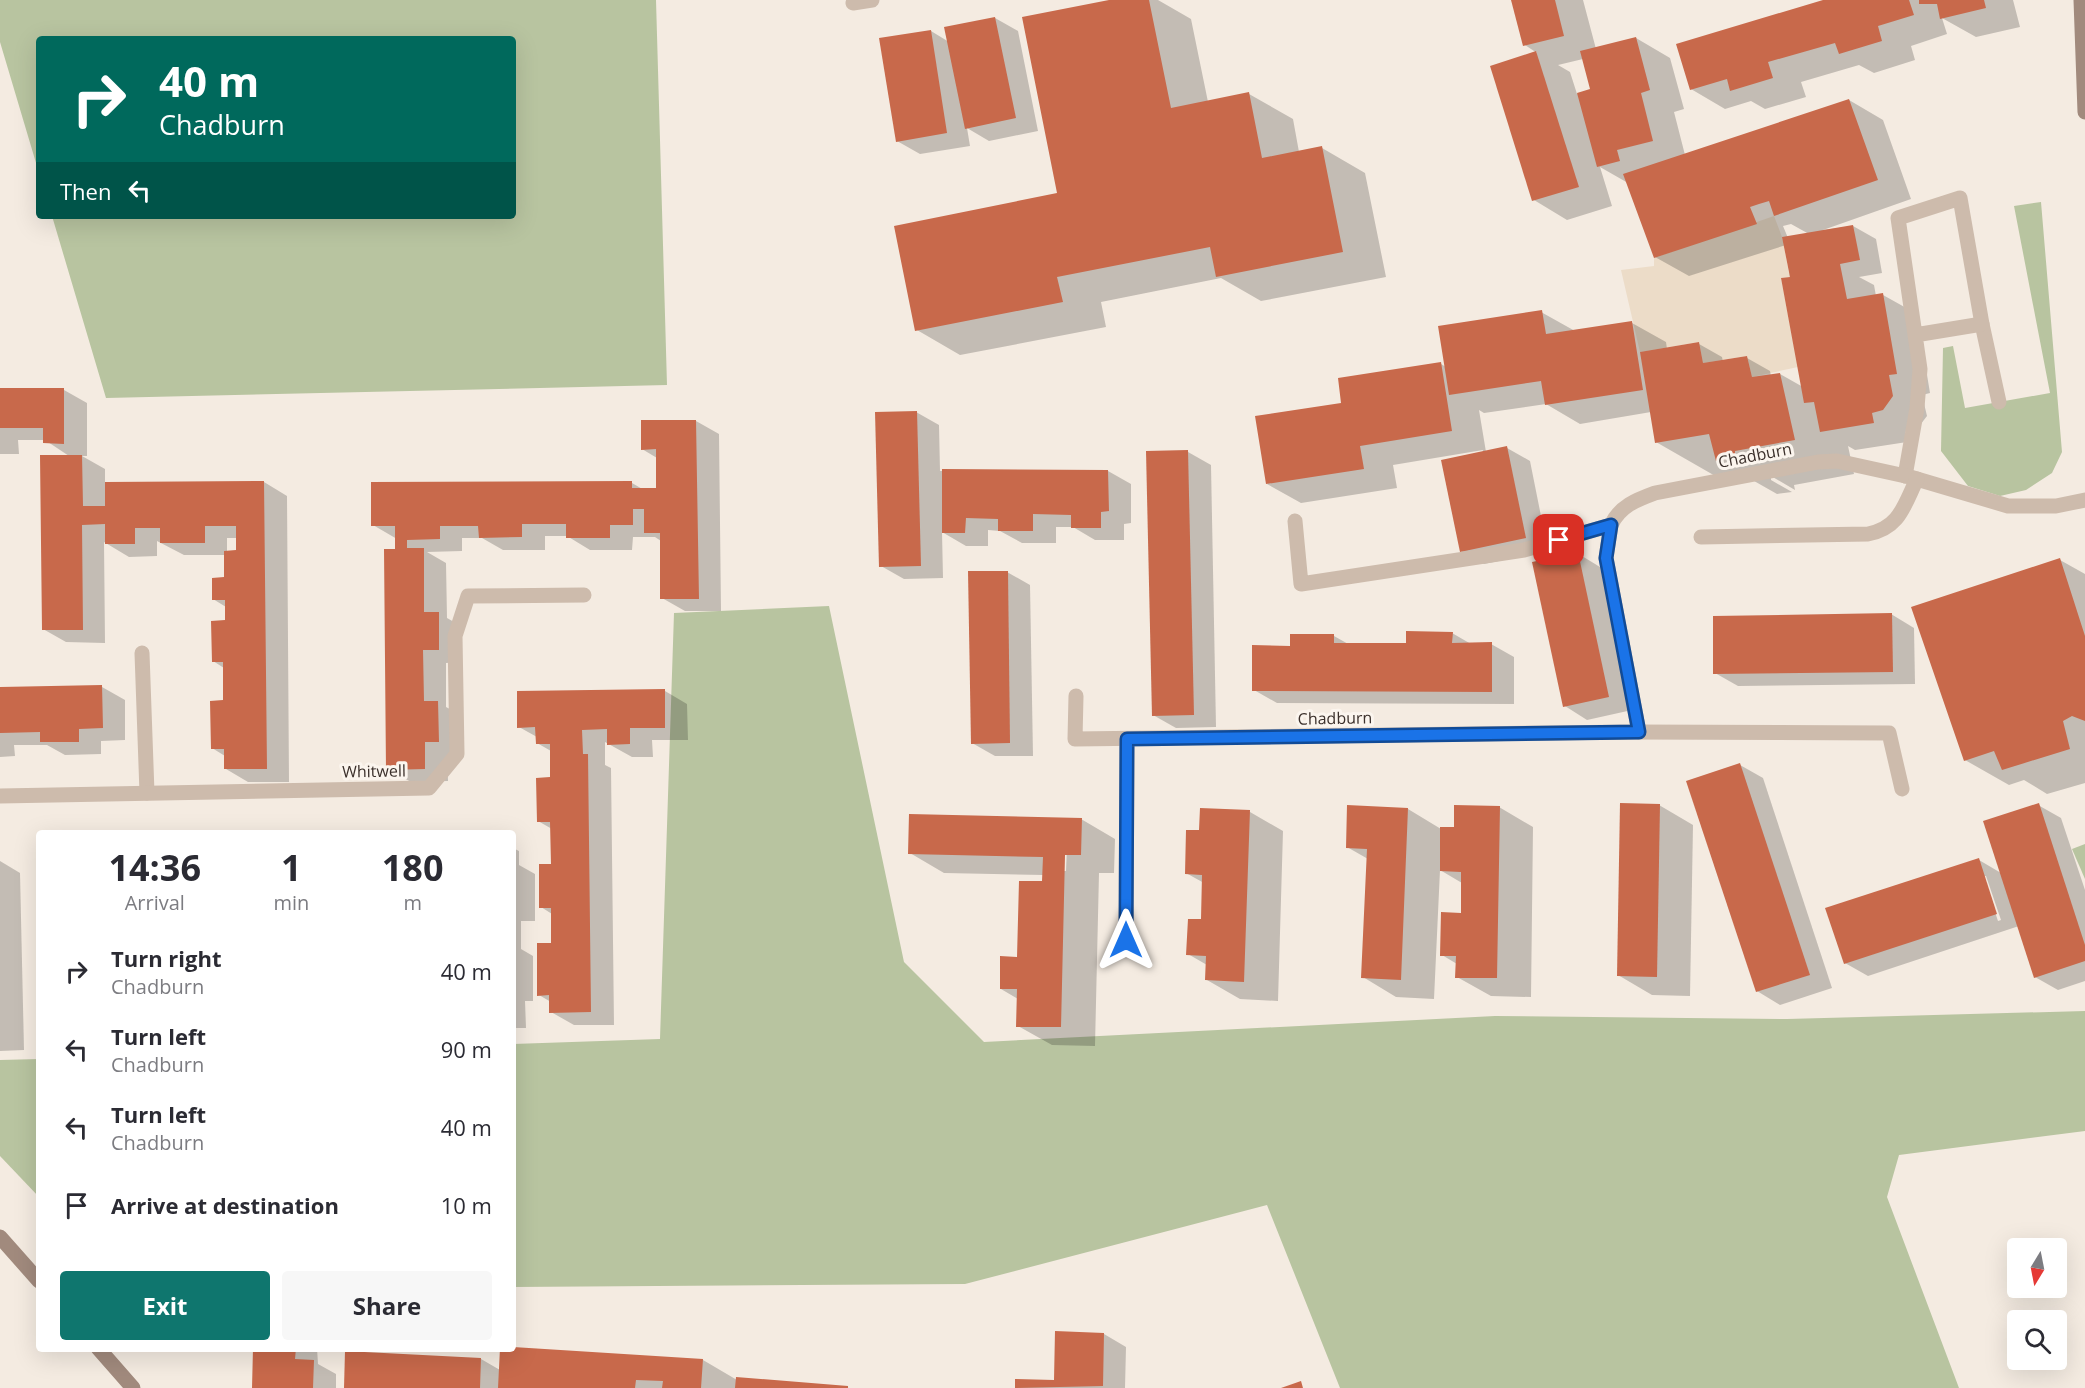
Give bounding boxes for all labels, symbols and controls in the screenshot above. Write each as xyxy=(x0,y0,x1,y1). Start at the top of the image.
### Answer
text: 40 m xyxy=(159,52,259,109)
icon: right xyxy=(60,60,138,138)
text: Chadburn xyxy=(159,106,285,143)
icon: left xyxy=(123,174,156,207)
text: Then xyxy=(60,176,111,206)
street label: Chadburn xyxy=(1716,437,1794,473)
pin xyxy=(1533,514,1584,565)
icon: arrive xyxy=(1542,523,1575,556)
street label: Chadburn xyxy=(1298,706,1372,730)
street label: Whitwell xyxy=(342,759,406,783)
text: 14:36 xyxy=(108,843,201,892)
text: 1 xyxy=(281,843,302,892)
text: 180 xyxy=(382,843,444,892)
text: Arrival xyxy=(125,889,185,916)
text: min xyxy=(273,889,309,916)
text: m xyxy=(403,889,422,916)
position arrow xyxy=(1094,908,1158,972)
text: Turn right xyxy=(111,943,222,973)
icon: right xyxy=(60,955,93,988)
text: 40 m xyxy=(441,956,492,986)
text: Chadburn xyxy=(111,973,204,1000)
text: Turn left xyxy=(111,1021,206,1051)
icon: left xyxy=(60,1033,93,1066)
text: 90 m xyxy=(441,1034,492,1064)
text: Chadburn xyxy=(111,1051,204,1078)
text: Turn left xyxy=(111,1099,206,1129)
icon: left xyxy=(60,1111,93,1144)
text: 40 m xyxy=(441,1112,492,1142)
text: Chadburn xyxy=(111,1129,204,1156)
icon: arrive xyxy=(60,1189,93,1222)
text: Arrive at destination xyxy=(111,1190,339,1220)
text: 10 m xyxy=(441,1190,492,1220)
north arrow xyxy=(2007,1238,2067,1298)
map controls xyxy=(2007,1238,2067,1370)
button: Exit xyxy=(60,1271,270,1340)
button: Share xyxy=(282,1271,492,1340)
button: search xyxy=(2007,1310,2067,1370)

